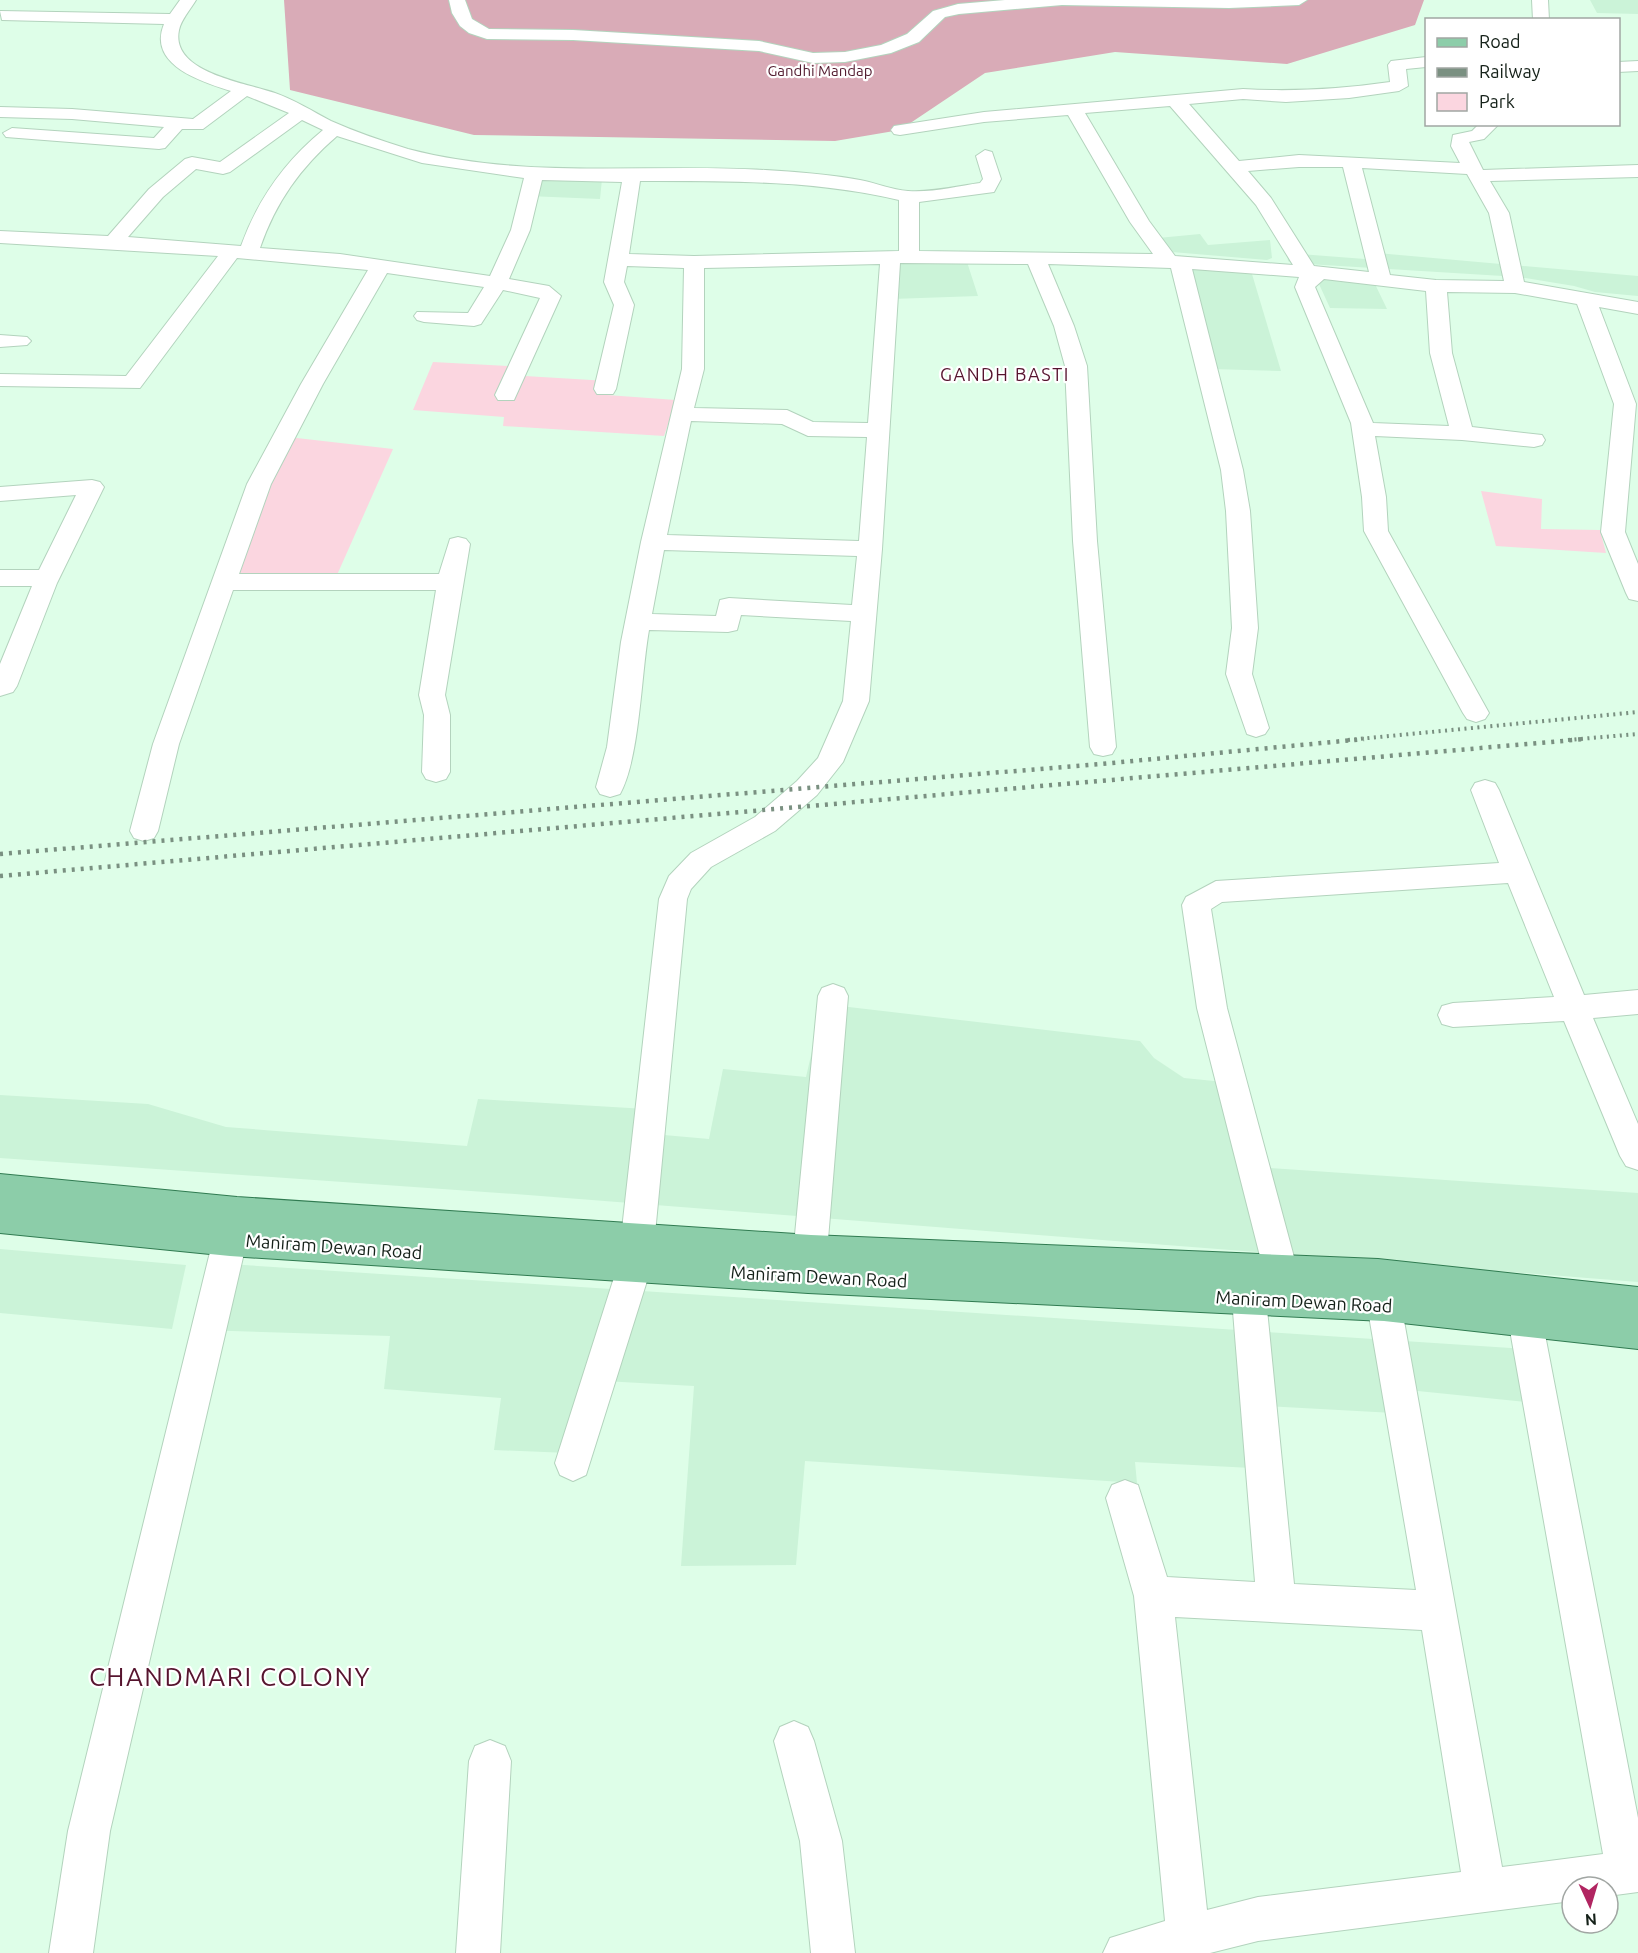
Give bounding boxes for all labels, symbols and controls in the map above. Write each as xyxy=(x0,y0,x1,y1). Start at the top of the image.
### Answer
legend xyxy=(1425,18,1620,126)
text: Road xyxy=(1479,31,1521,51)
text: Railway xyxy=(1479,61,1541,81)
park label: Gandhi Mandap xyxy=(767,62,873,79)
text: Park xyxy=(1479,91,1515,111)
district label: GANDH BASTI xyxy=(940,364,1070,384)
street label: Maniram Dewan Road xyxy=(245,1230,423,1262)
street label: Maniram Dewan Road xyxy=(730,1261,908,1291)
street label: Maniram Dewan Road xyxy=(1215,1286,1393,1316)
district label: CHANDMARI COLONY xyxy=(89,1662,371,1691)
north arrow xyxy=(1560,1875,1620,1935)
text: N xyxy=(1584,1911,1598,1929)

